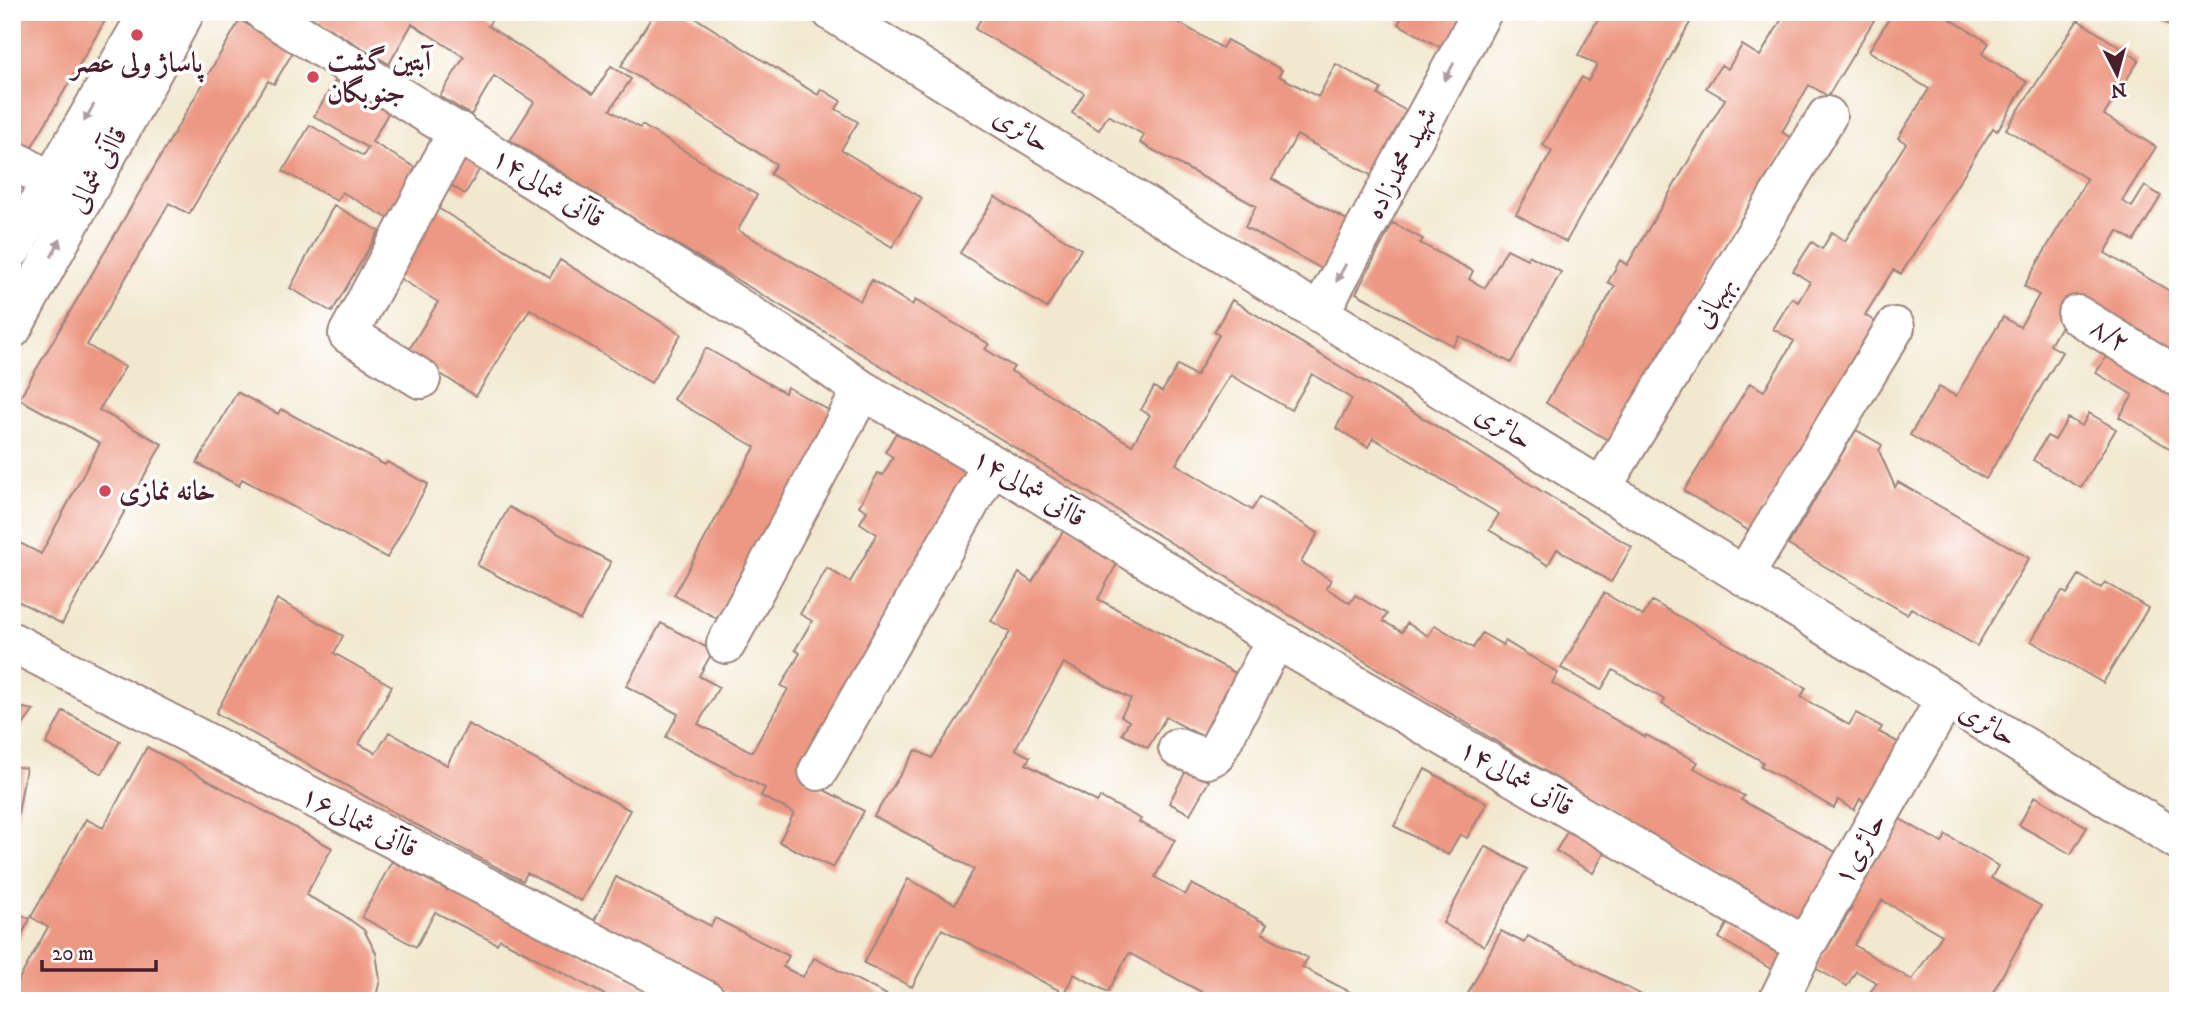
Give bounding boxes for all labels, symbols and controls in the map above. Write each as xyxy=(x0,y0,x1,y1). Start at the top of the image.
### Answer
marker: پاساژ ولی عصر xyxy=(129,27,145,43)
north arrow xyxy=(2082,38,2152,108)
place label: آبتین گشت جنوبگان xyxy=(327,44,434,111)
place label: پاساژ ولی عصر xyxy=(68,46,205,83)
one-way arrow xyxy=(1444,63,1456,83)
marker: آبتین گشت جنوبگان xyxy=(305,69,321,85)
text: N xyxy=(2109,77,2128,102)
street label: حائری xyxy=(987,99,1057,161)
street label: شهید محمدزاده xyxy=(1357,101,1445,225)
one-way arrow xyxy=(83,104,96,123)
street label: قاآنی شمالی xyxy=(60,121,136,219)
street label: قاآنی شمالی۱۴ xyxy=(485,140,611,236)
one-way arrow xyxy=(50,238,62,257)
one-way arrow xyxy=(1336,263,1348,283)
street label: بهبهانی xyxy=(1685,270,1743,334)
street label: ۸/۲ xyxy=(2084,309,2136,361)
street label: حائری xyxy=(1469,396,1539,458)
street label: قاآنی شمالی۱۴ xyxy=(966,441,1092,535)
place label: خانه نمازی xyxy=(119,474,216,509)
marker: خانه نمازی xyxy=(97,483,113,499)
street label: حائری xyxy=(1953,693,2023,755)
street label: قاآنی شمالی۱۴ xyxy=(1453,731,1579,825)
street label: قاآنی شمالی۱۶ xyxy=(295,778,423,866)
street label: حائری۱ xyxy=(1826,807,1894,891)
scale bar xyxy=(42,929,156,973)
text: 20 m xyxy=(52,941,94,967)

